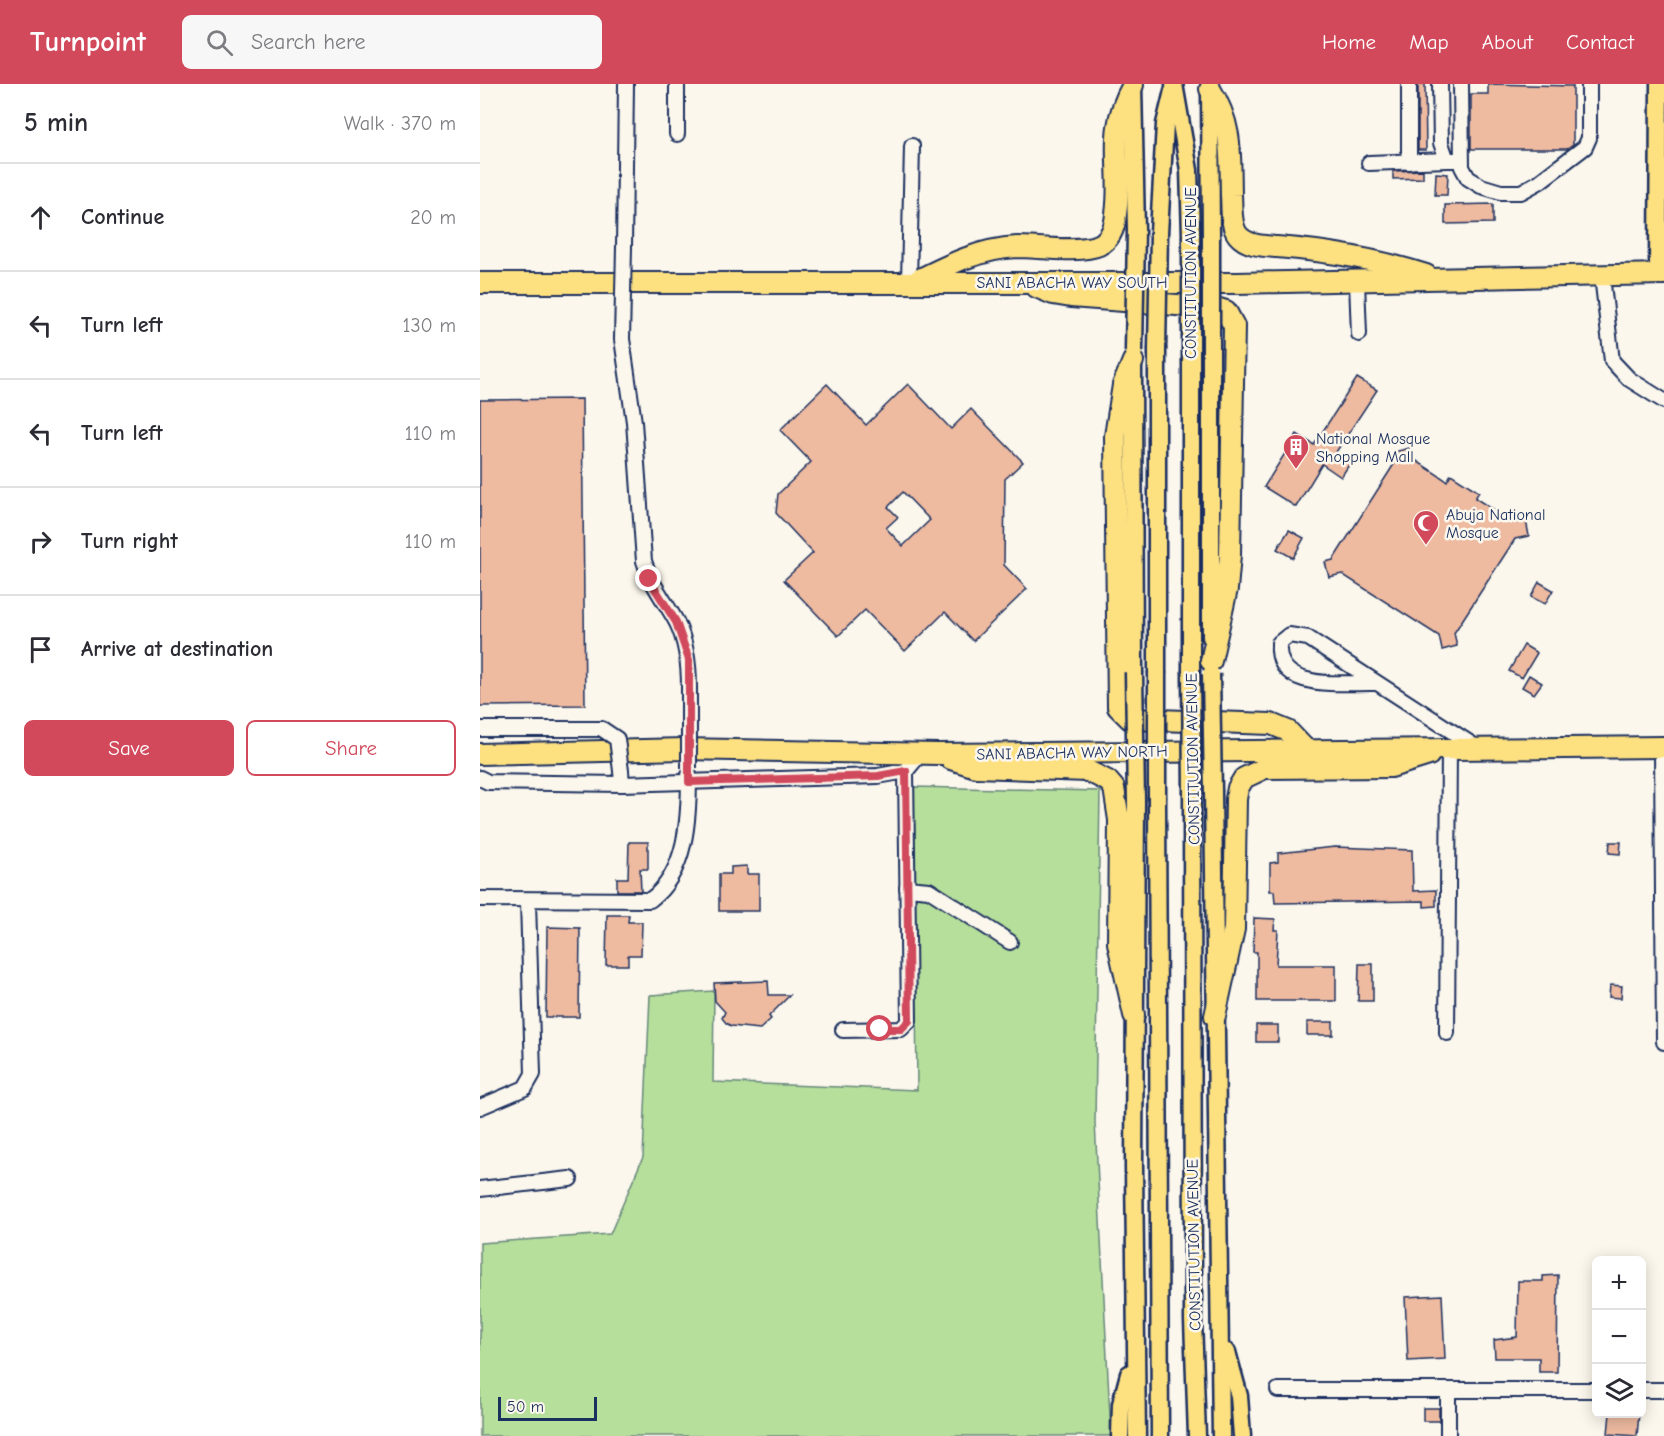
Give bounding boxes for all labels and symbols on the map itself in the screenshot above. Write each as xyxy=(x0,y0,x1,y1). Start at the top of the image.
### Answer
street label: CONSTITUTION AVENUE xyxy=(1182,187,1200,359)
street label: SANI ABACHA WAY SOUTH xyxy=(976,274,1168,292)
place label: National Mosque Shopping Mall xyxy=(1316,430,1430,466)
building icon: National Mosque Shopping Mall xyxy=(1281,432,1311,470)
place label: Abuja National Mosque xyxy=(1446,506,1545,542)
mosque icon: Abuja National Mosque xyxy=(1411,508,1441,546)
route end xyxy=(635,565,661,591)
street label: CONSTITUTION AVENUE xyxy=(1182,673,1203,845)
street label: SANI ABACHA WAY NORTH xyxy=(976,742,1168,764)
route start xyxy=(866,1015,892,1041)
street label: CONSTITUTION AVENUE xyxy=(1183,1159,1204,1331)
scale bar xyxy=(498,1394,597,1422)

